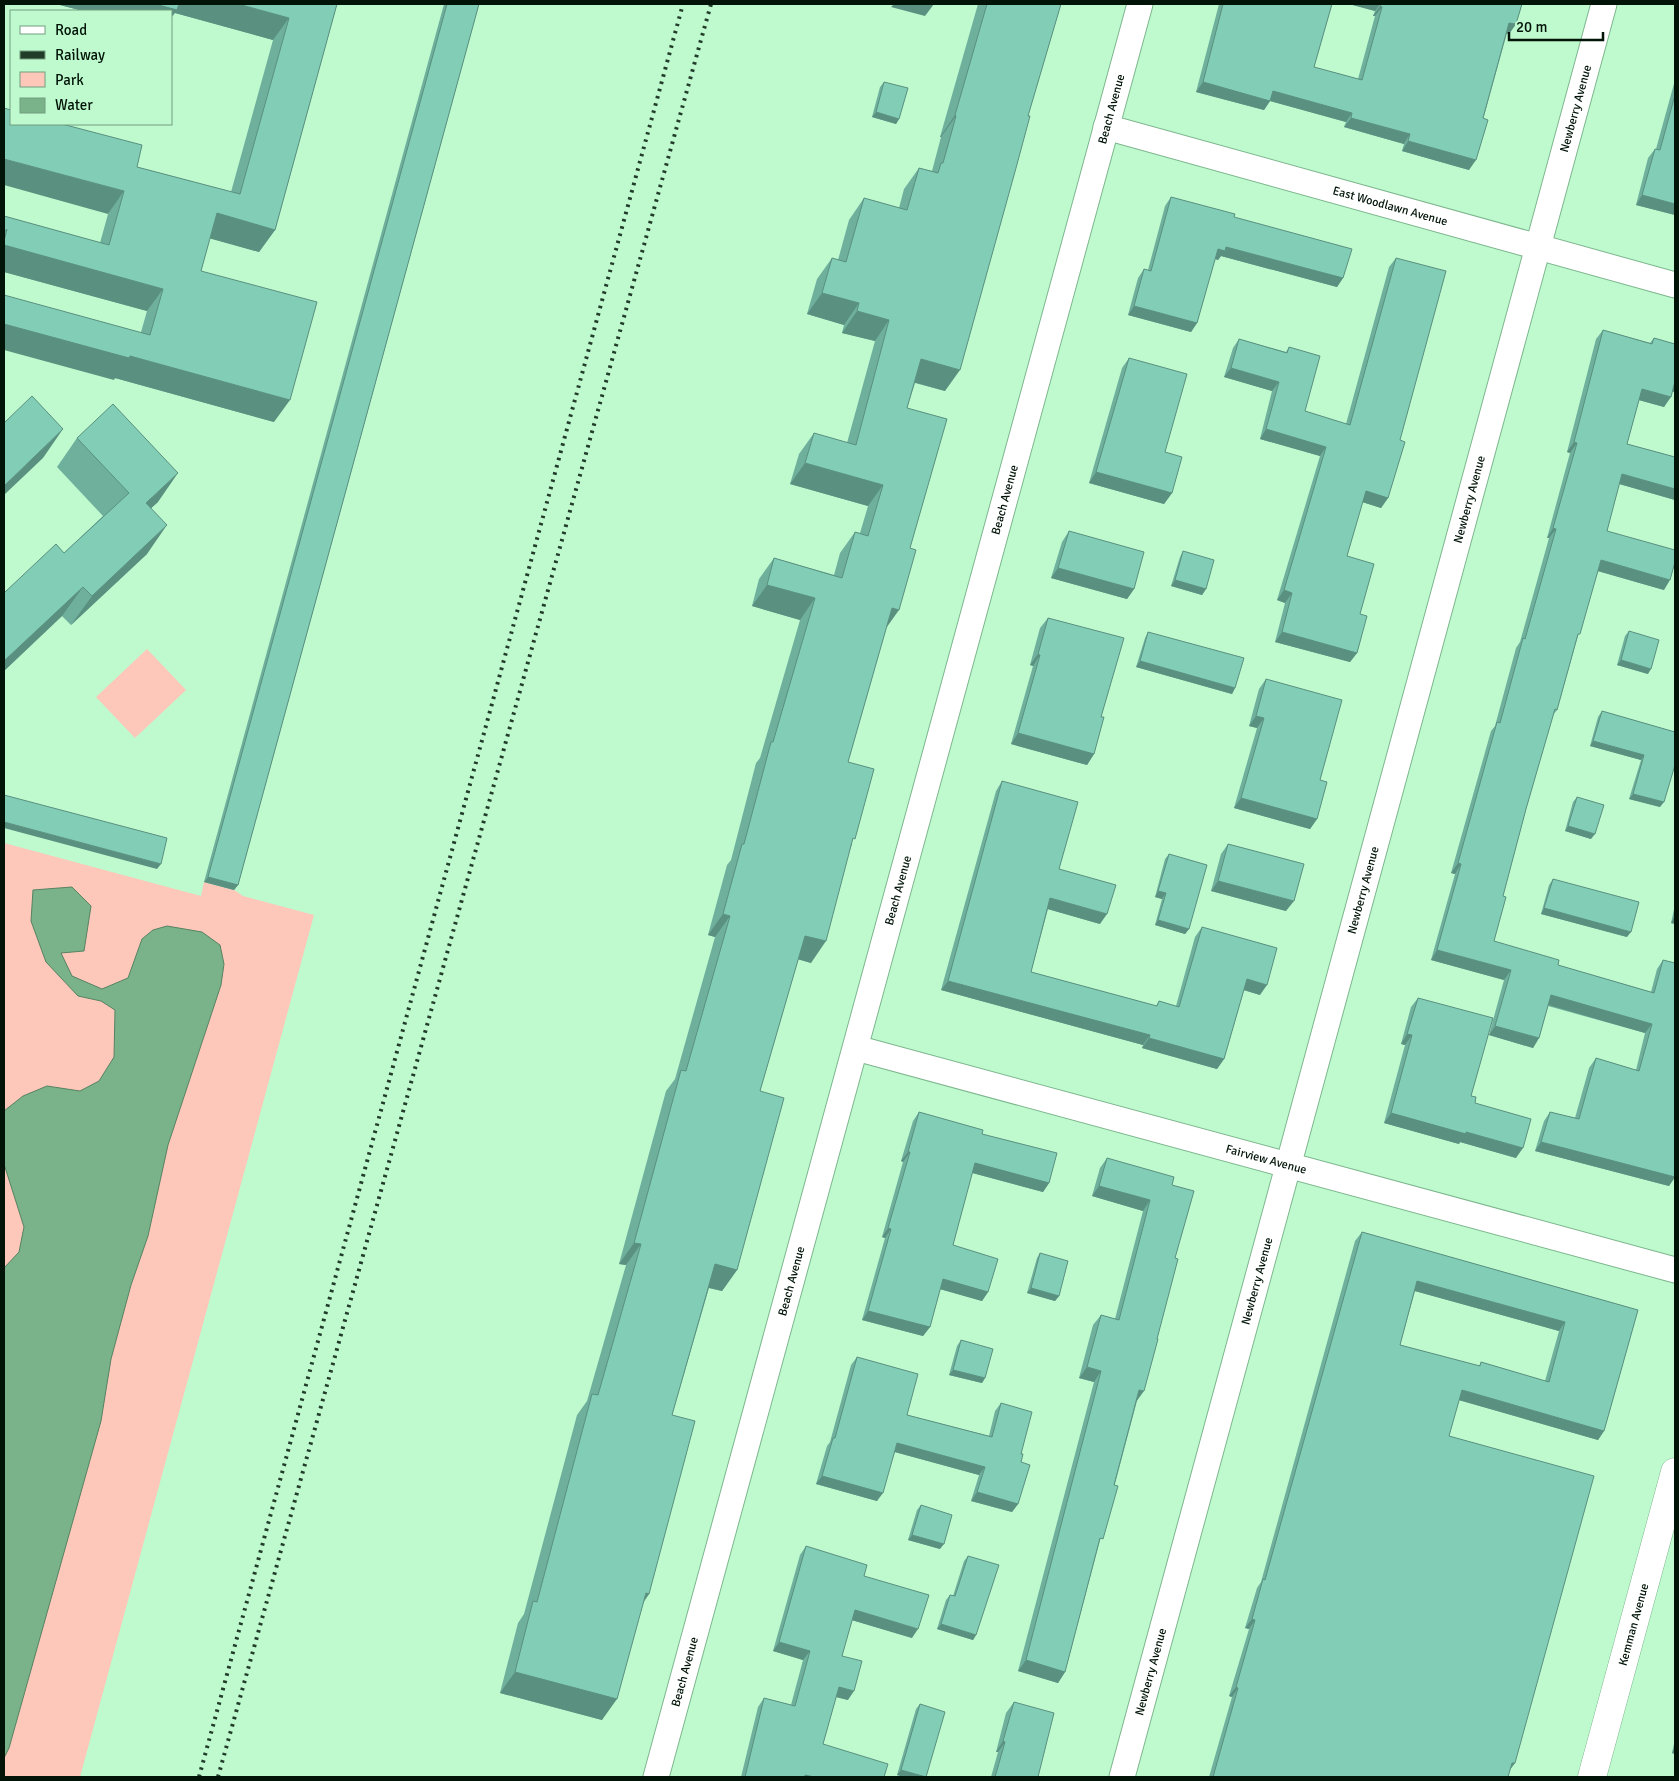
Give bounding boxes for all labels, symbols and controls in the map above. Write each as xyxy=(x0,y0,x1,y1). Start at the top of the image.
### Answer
legend xyxy=(10,10,172,125)
scale bar xyxy=(1509,10,1603,42)
text: 20 m xyxy=(1516,18,1547,36)
text: Road xyxy=(55,21,87,39)
text: Railway xyxy=(55,46,105,64)
street label: Newberry Avenue xyxy=(1557,63,1595,154)
text: Park xyxy=(55,71,84,89)
street label: Beach Avenue xyxy=(1095,72,1128,146)
text: Water xyxy=(55,96,93,114)
street label: East Woodlawn Avenue xyxy=(1331,183,1449,229)
street label: Newberry Avenue xyxy=(1450,454,1488,545)
street label: Beach Avenue xyxy=(988,463,1021,536)
street label: Newberry Avenue xyxy=(1344,845,1382,936)
street label: Beach Avenue xyxy=(881,854,915,927)
street label: Fairview Avenue xyxy=(1224,1141,1308,1177)
street label: Newberry Avenue xyxy=(1238,1236,1276,1326)
street label: Beach Avenue xyxy=(775,1245,808,1318)
street label: Kemman Avenue xyxy=(1615,1582,1652,1668)
street label: Newberry Avenue xyxy=(1132,1626,1170,1717)
street label: Beach Avenue xyxy=(668,1635,701,1708)

